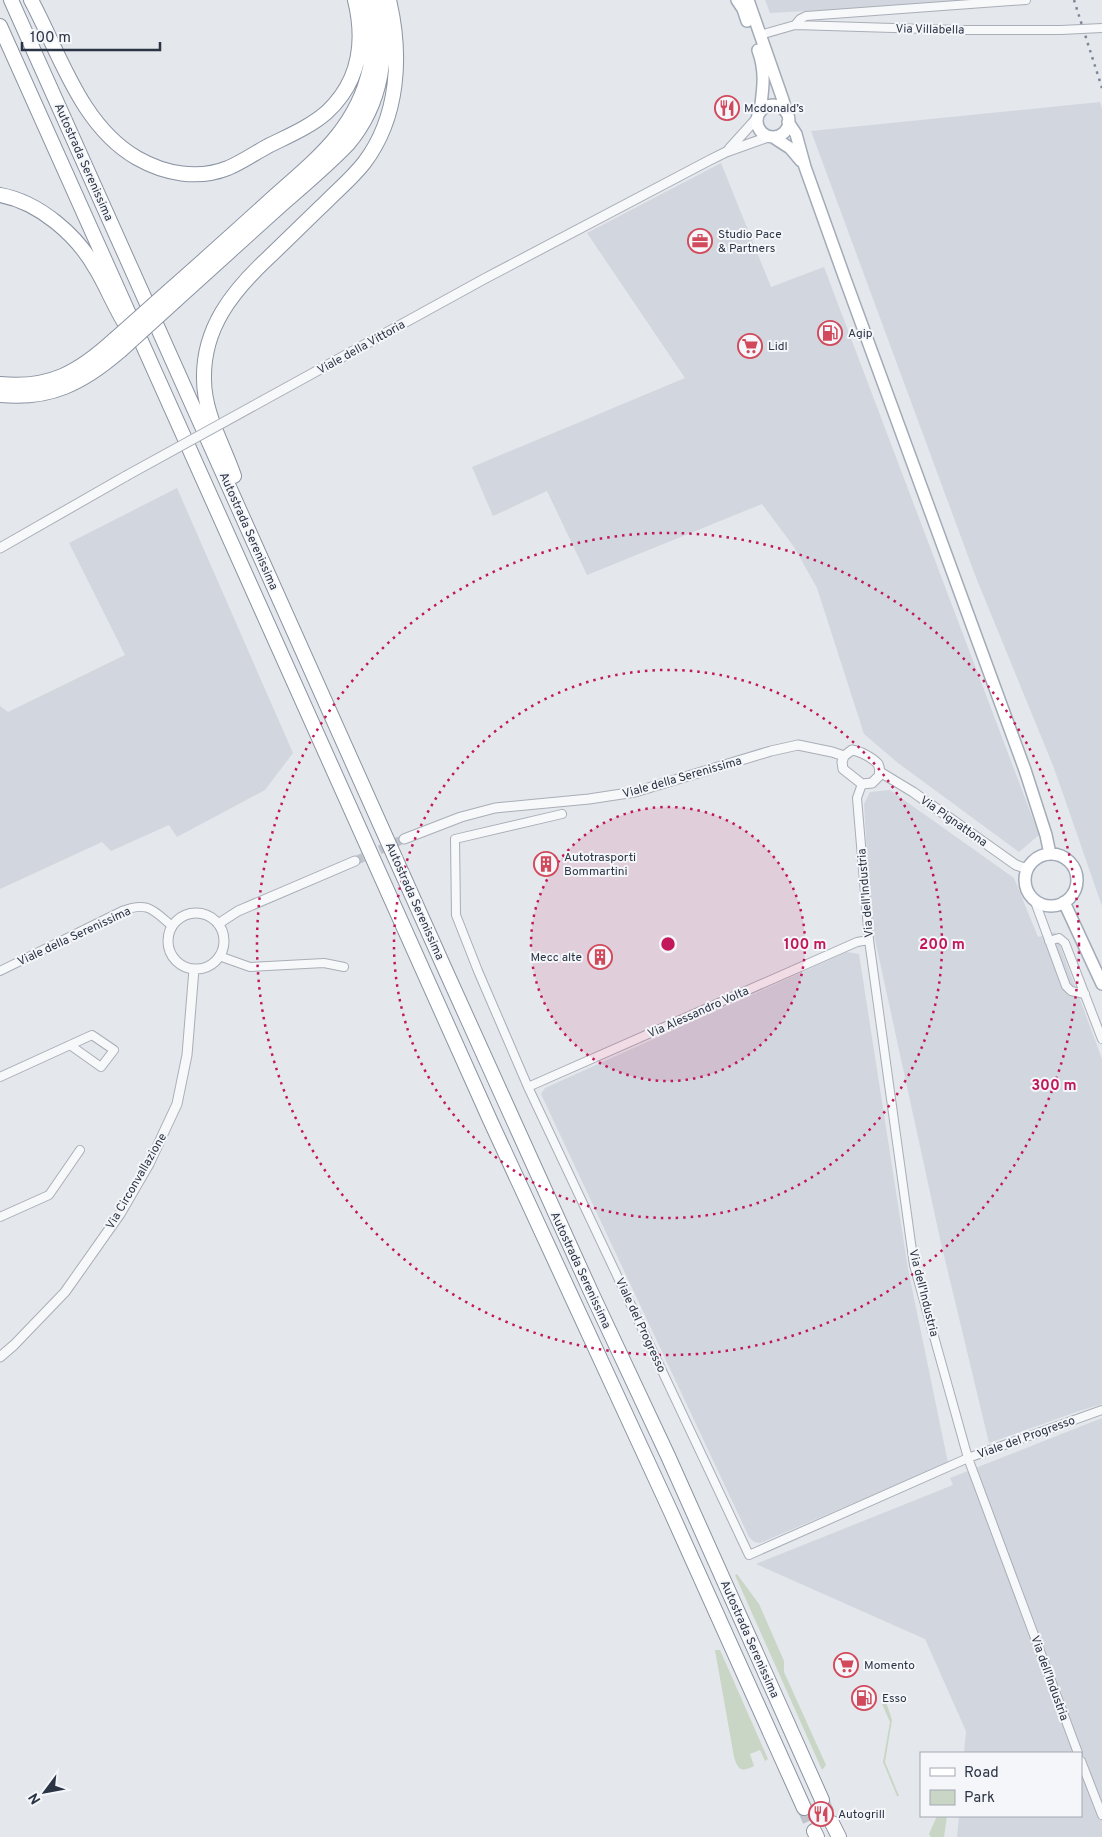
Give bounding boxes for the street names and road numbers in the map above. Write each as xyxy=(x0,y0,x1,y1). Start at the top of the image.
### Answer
street label: Via Villabella xyxy=(895,21,965,39)
street label: Autostrada Serenissima xyxy=(50,101,116,224)
street label: Viale della Vittoria xyxy=(315,317,408,379)
street label: Autostrada Serenissima xyxy=(215,470,281,593)
street label: Viale della Serenissima xyxy=(621,753,744,803)
street label: Via Pignattona xyxy=(917,793,990,851)
street label: Autostrada Serenissima xyxy=(381,840,447,963)
street label: Via dell'Industria xyxy=(854,848,878,938)
street label: Viale della Serenissima xyxy=(15,904,134,970)
street label: Via Alessandro Volta xyxy=(645,983,751,1042)
street label: Via Circonvallazione xyxy=(103,1130,171,1233)
street label: Autostrada Serenissima xyxy=(546,1209,614,1332)
street label: Via dell'Industria xyxy=(904,1248,942,1339)
street label: Viale del Progresso xyxy=(611,1275,669,1376)
street label: Viale del Progresso xyxy=(975,1413,1078,1463)
street label: Autostrada Serenissima xyxy=(716,1578,782,1701)
street label: Via dell'Industria xyxy=(1026,1634,1072,1723)

